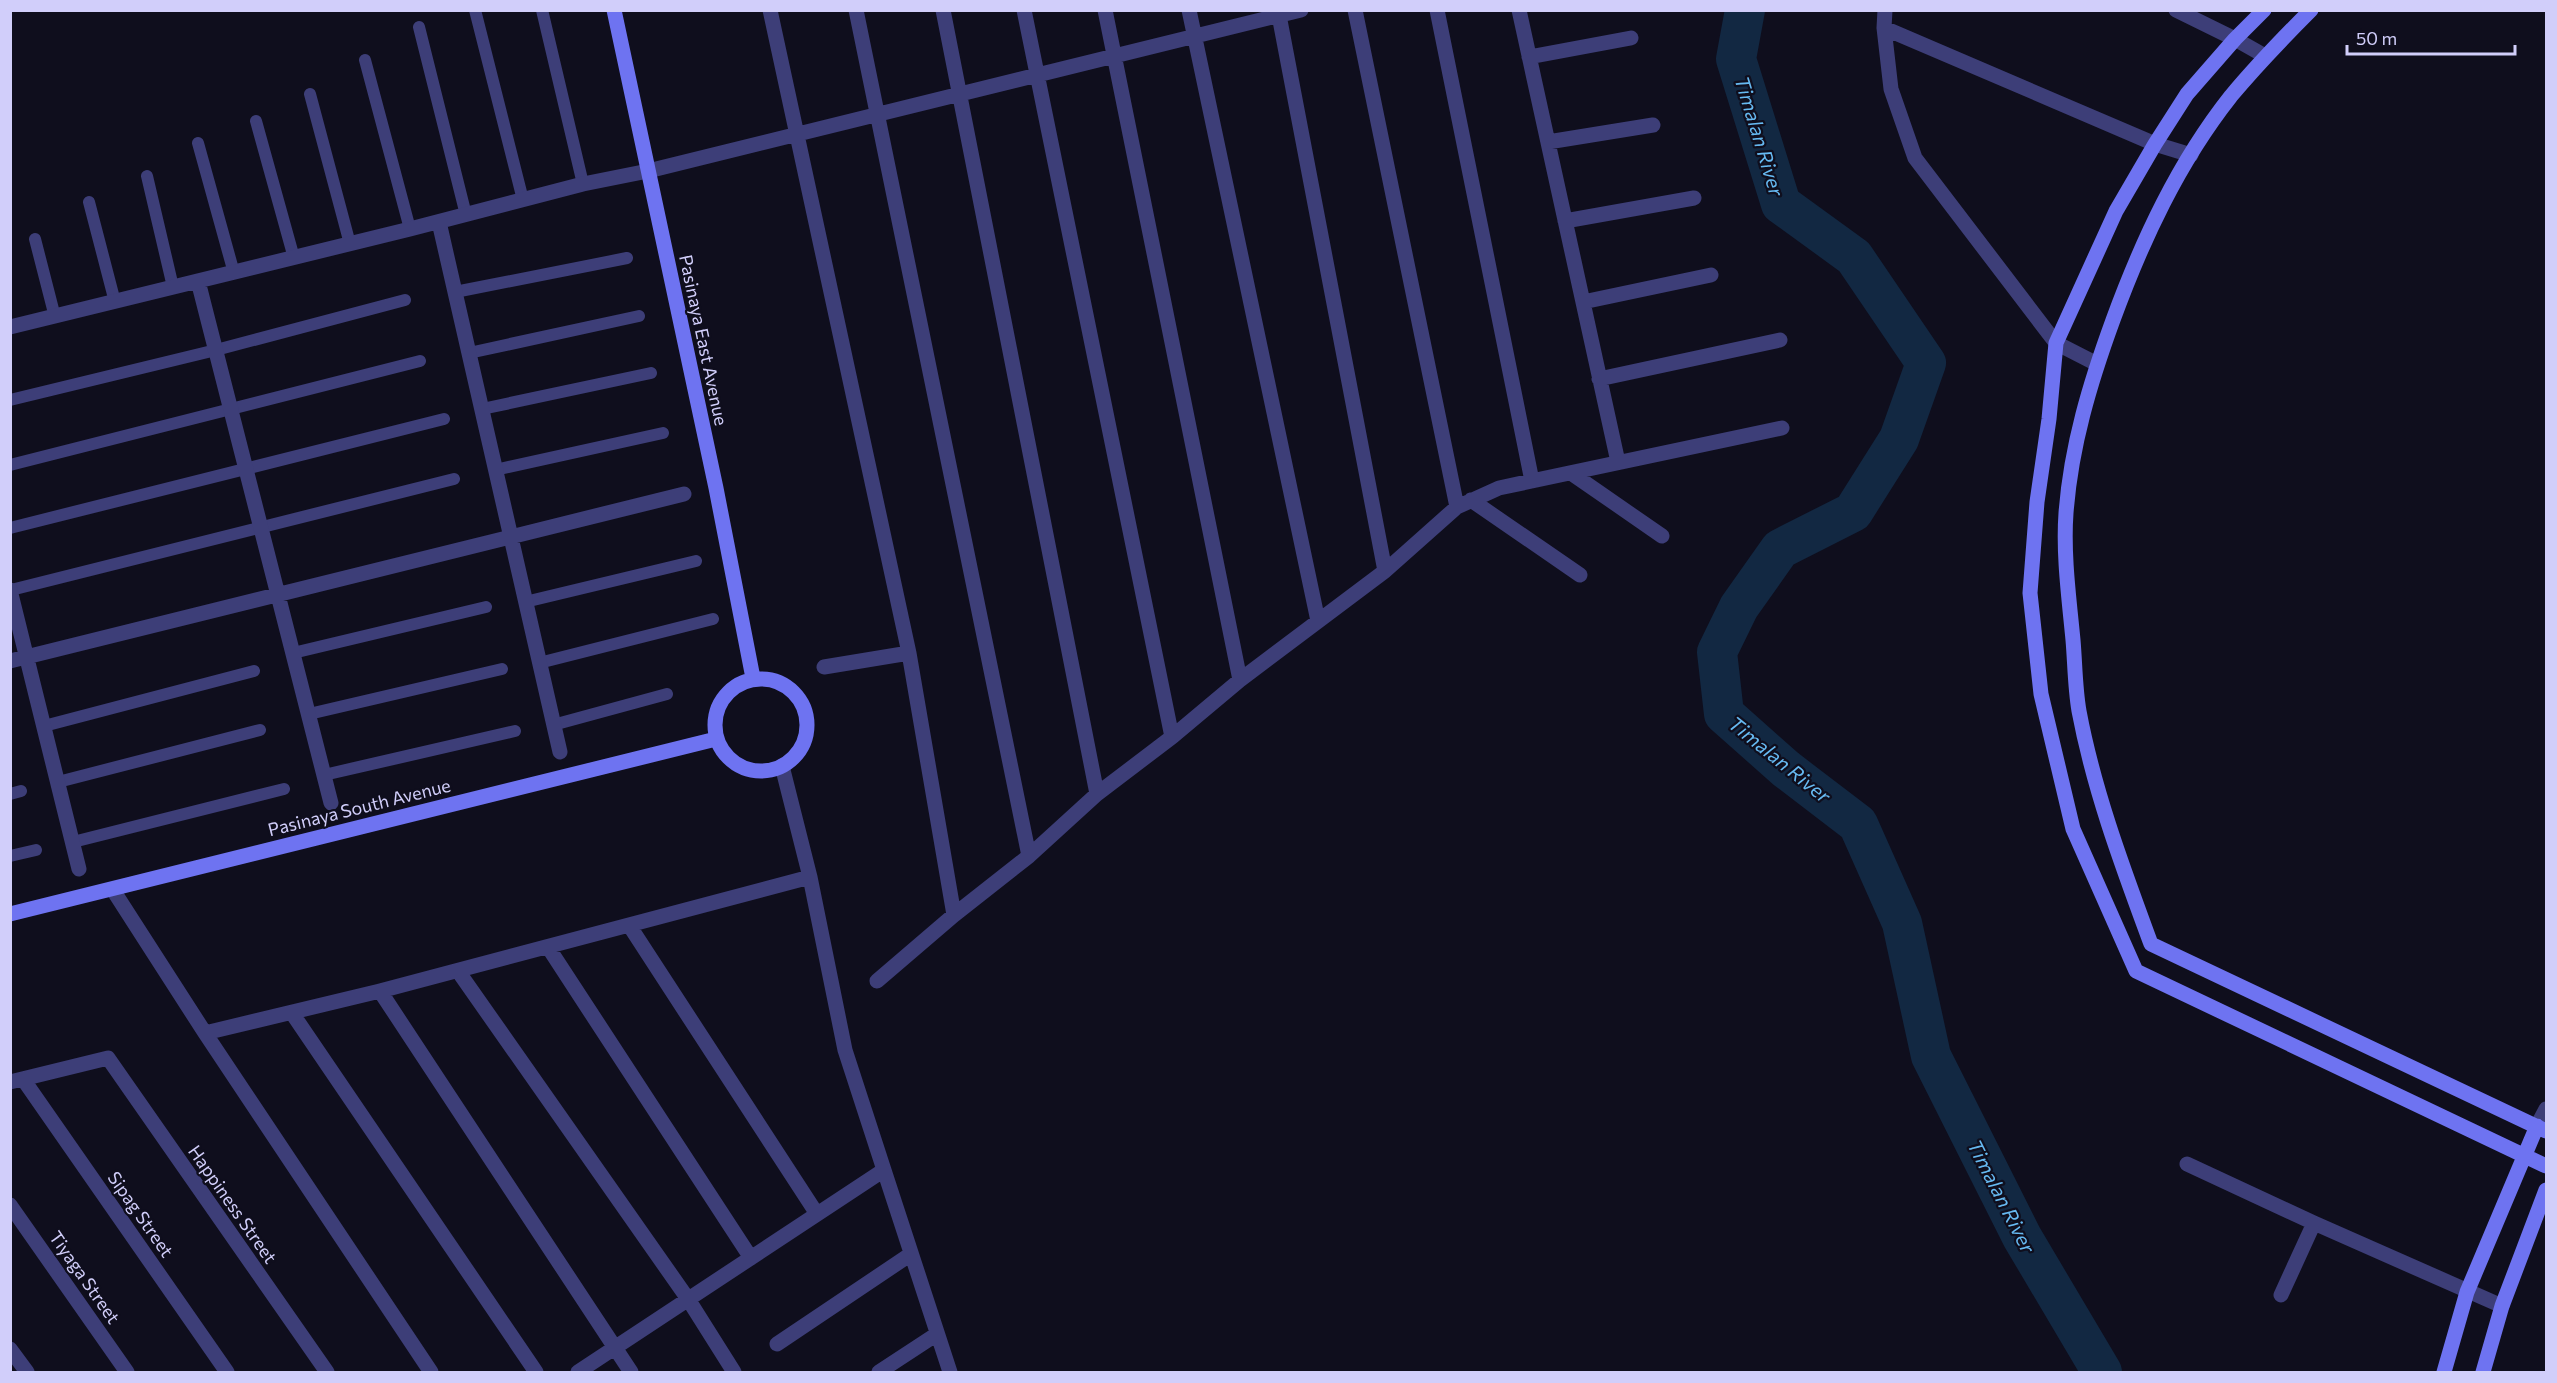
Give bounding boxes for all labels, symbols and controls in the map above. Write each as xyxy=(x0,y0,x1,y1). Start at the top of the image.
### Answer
scale bar xyxy=(2347,18,2515,56)
text: 50 m xyxy=(2356,27,2397,49)
water label: Timalan River xyxy=(1730,73,1790,200)
street label: Pasinaya East Avenue xyxy=(675,253,733,427)
water label: Timalan River xyxy=(1724,711,1836,808)
street label: Pasinaya South Avenue xyxy=(265,774,453,840)
water label: Timalan River xyxy=(1963,1135,2041,1258)
street label: Happiness Street xyxy=(184,1141,282,1267)
street label: Sipag Street xyxy=(104,1167,178,1261)
street label: Tiyaga Street xyxy=(45,1226,125,1328)

